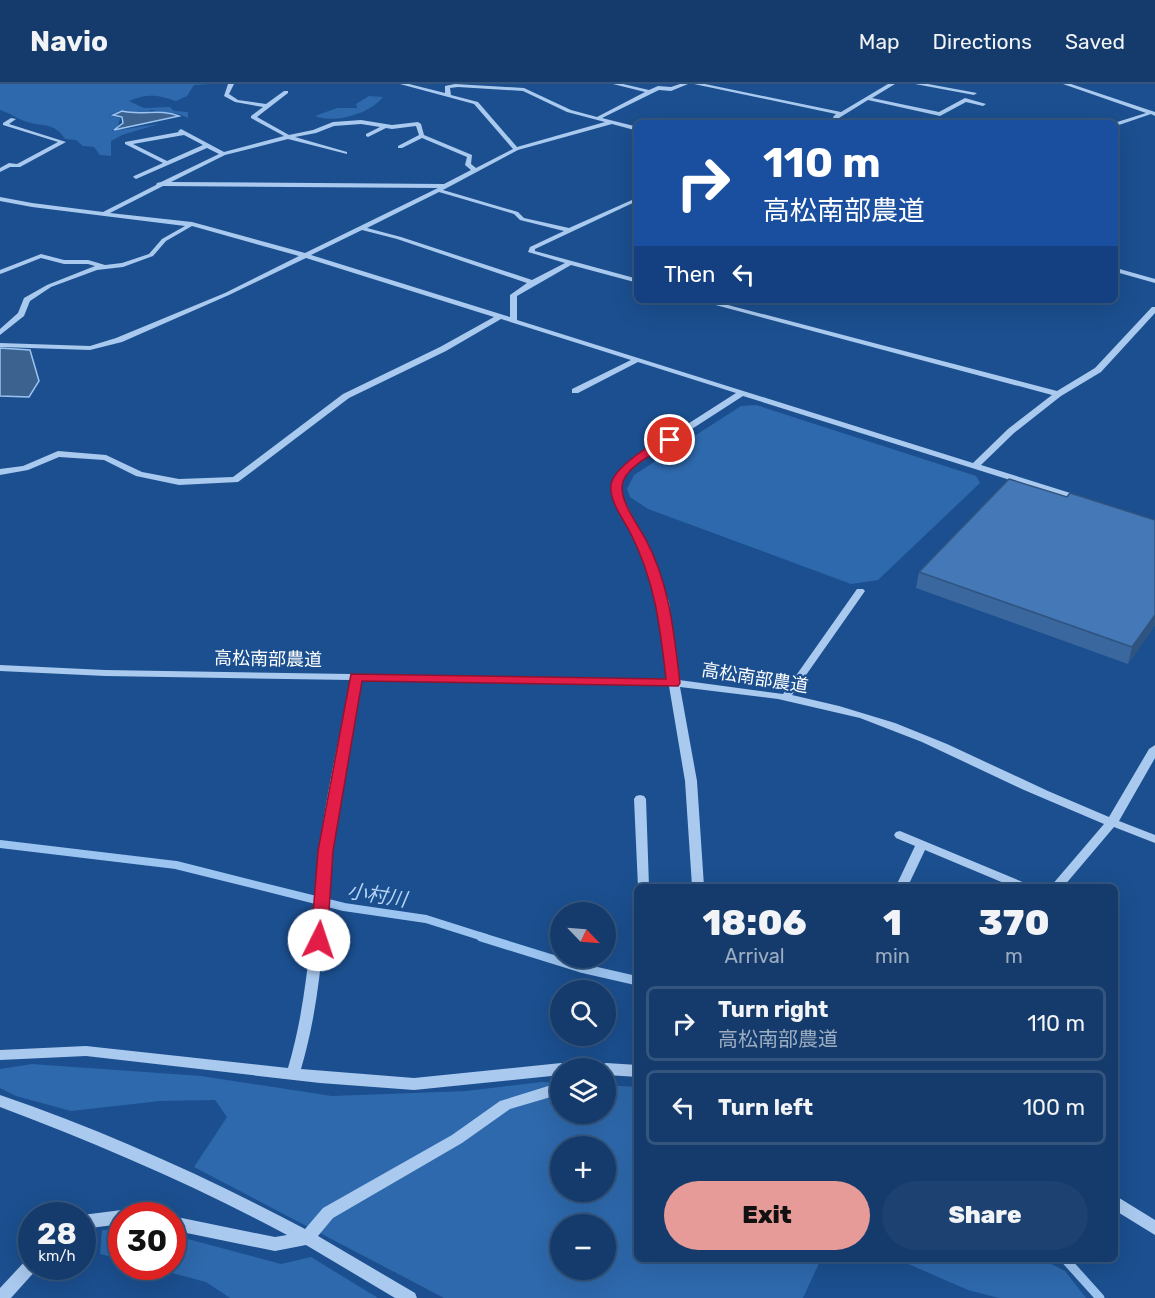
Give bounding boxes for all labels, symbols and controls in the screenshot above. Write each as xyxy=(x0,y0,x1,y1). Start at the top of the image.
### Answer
text: Navio xyxy=(30,25,108,58)
text: Map xyxy=(859,29,900,54)
text: Directions xyxy=(933,29,1032,54)
text: Saved xyxy=(1065,29,1125,54)
text: 110 m xyxy=(763,138,881,188)
icon: right xyxy=(664,144,742,222)
text: 高松南部農道 xyxy=(763,195,925,227)
icon: left xyxy=(727,258,760,291)
text: Then xyxy=(664,261,715,288)
pin xyxy=(644,414,695,465)
icon: arrive xyxy=(653,423,686,456)
street label: 高松南部農道 xyxy=(214,647,322,671)
street label: 高松南部農道 xyxy=(700,659,810,697)
water label: 小村川 xyxy=(345,878,410,912)
text: 18:06 xyxy=(702,901,807,944)
text: 1 xyxy=(883,901,902,944)
text: 370 xyxy=(978,901,1050,944)
north arrow xyxy=(550,902,616,968)
map controls xyxy=(550,902,616,1280)
position arrow xyxy=(287,908,351,972)
text: Arrival xyxy=(725,944,785,968)
text: min xyxy=(875,944,910,968)
text: m xyxy=(1005,944,1023,968)
button: search xyxy=(550,980,616,1046)
text: Turn right xyxy=(718,996,828,1023)
icon: right xyxy=(667,1007,700,1040)
text: 110 m xyxy=(1027,1010,1085,1037)
text: 高松南部農道 xyxy=(718,1027,838,1051)
button: layers xyxy=(550,1058,616,1124)
icon: left xyxy=(667,1091,700,1124)
text: Turn left xyxy=(718,1094,813,1121)
text: 100 m xyxy=(1023,1094,1085,1121)
button: + xyxy=(550,1136,616,1202)
button: Exit xyxy=(664,1181,870,1250)
button: Share xyxy=(882,1181,1088,1250)
speed limit sign: 30 xyxy=(108,1202,186,1280)
button: − xyxy=(550,1214,616,1280)
text: 28 xyxy=(37,1216,77,1252)
text: km/h xyxy=(38,1247,76,1265)

